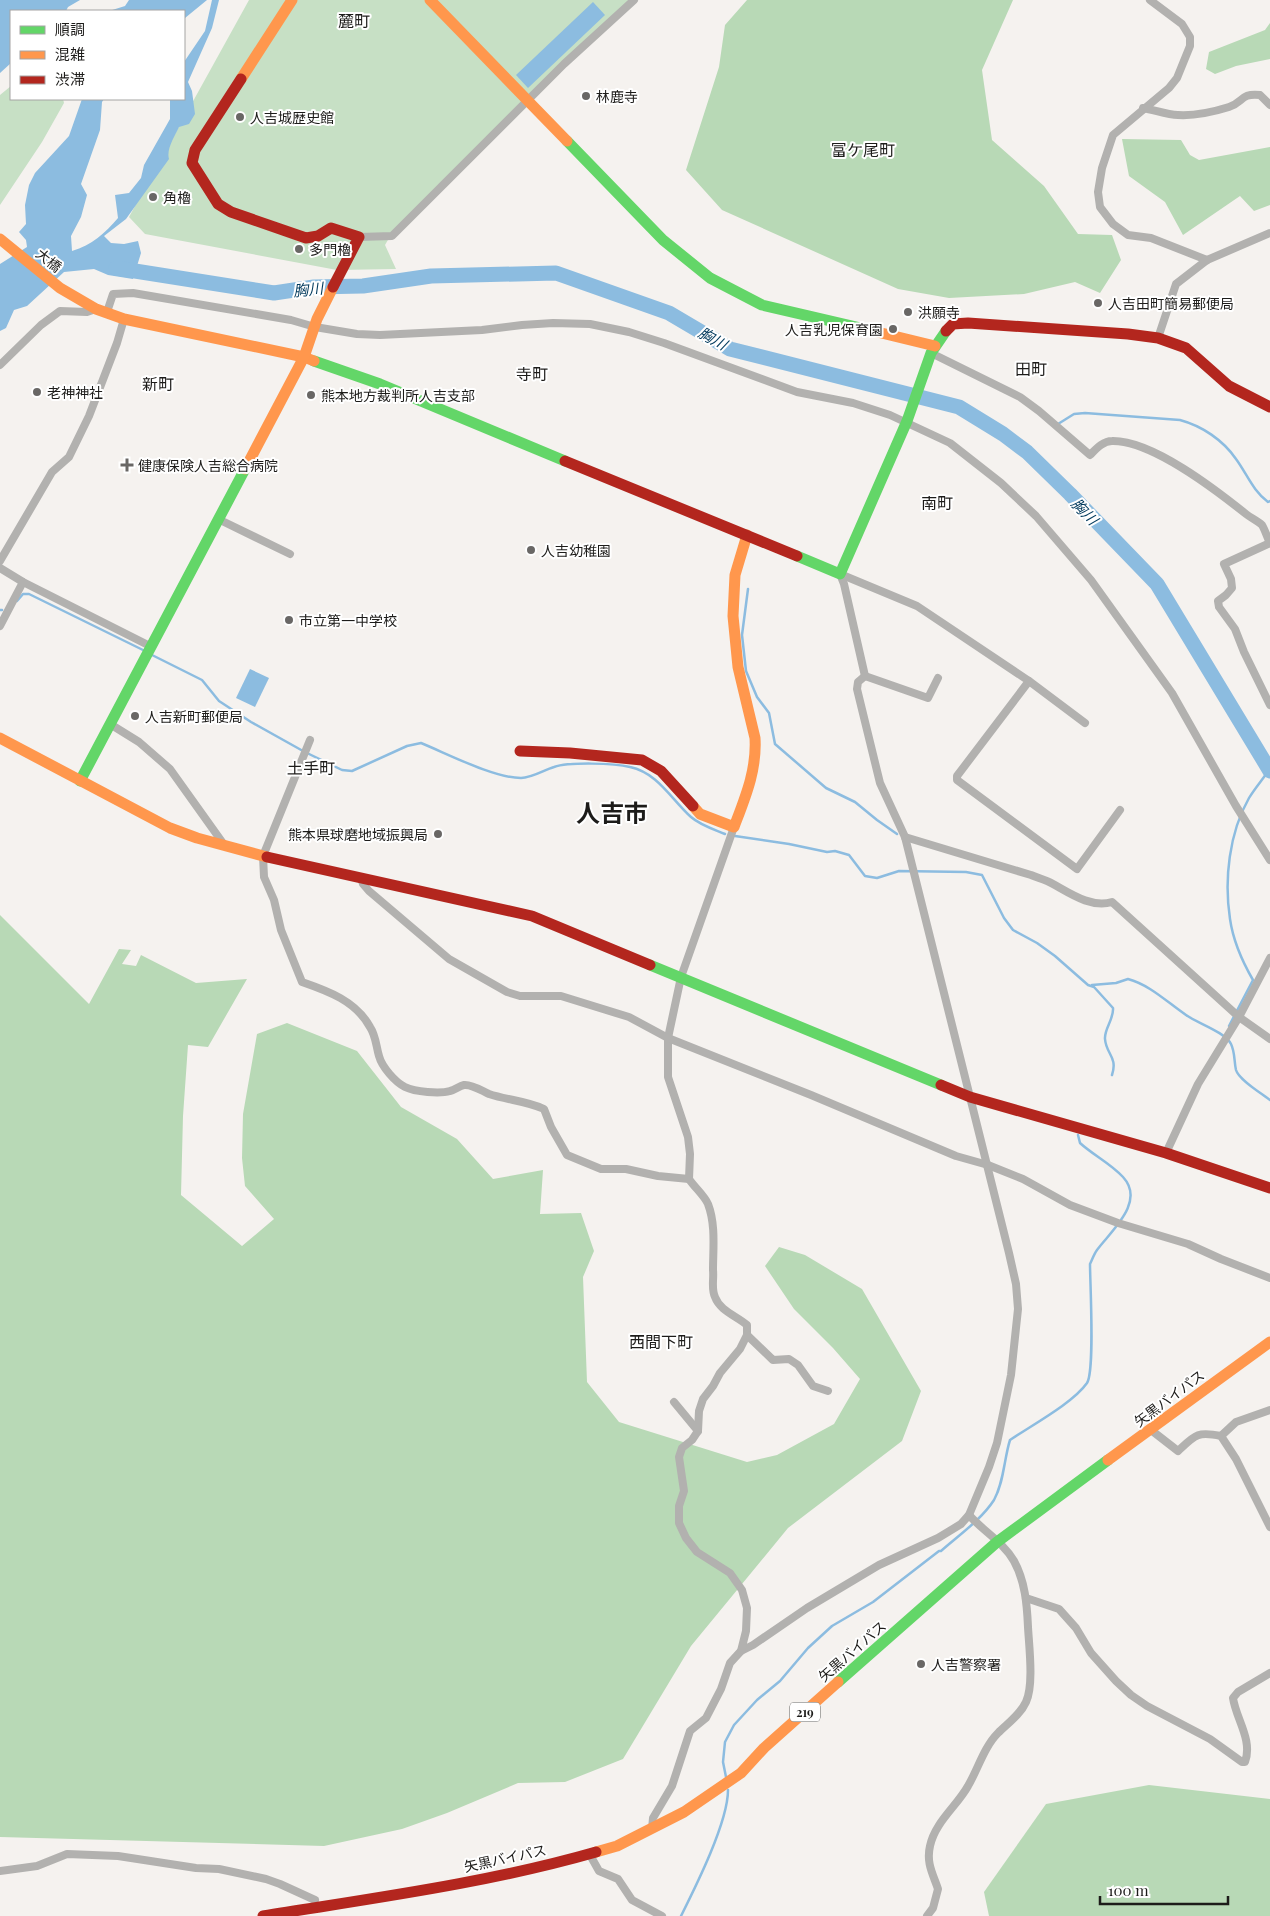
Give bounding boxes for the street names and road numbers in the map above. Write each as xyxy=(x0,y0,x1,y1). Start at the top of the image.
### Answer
street label: 大橋 xyxy=(32,244,66,276)
street label: 矢黒バイパス xyxy=(1130,1365,1208,1431)
street label: 矢黒バイパス xyxy=(814,1616,890,1686)
road number: 219 xyxy=(790,1702,820,1721)
street label: 矢黒バイパス xyxy=(462,1840,548,1876)

